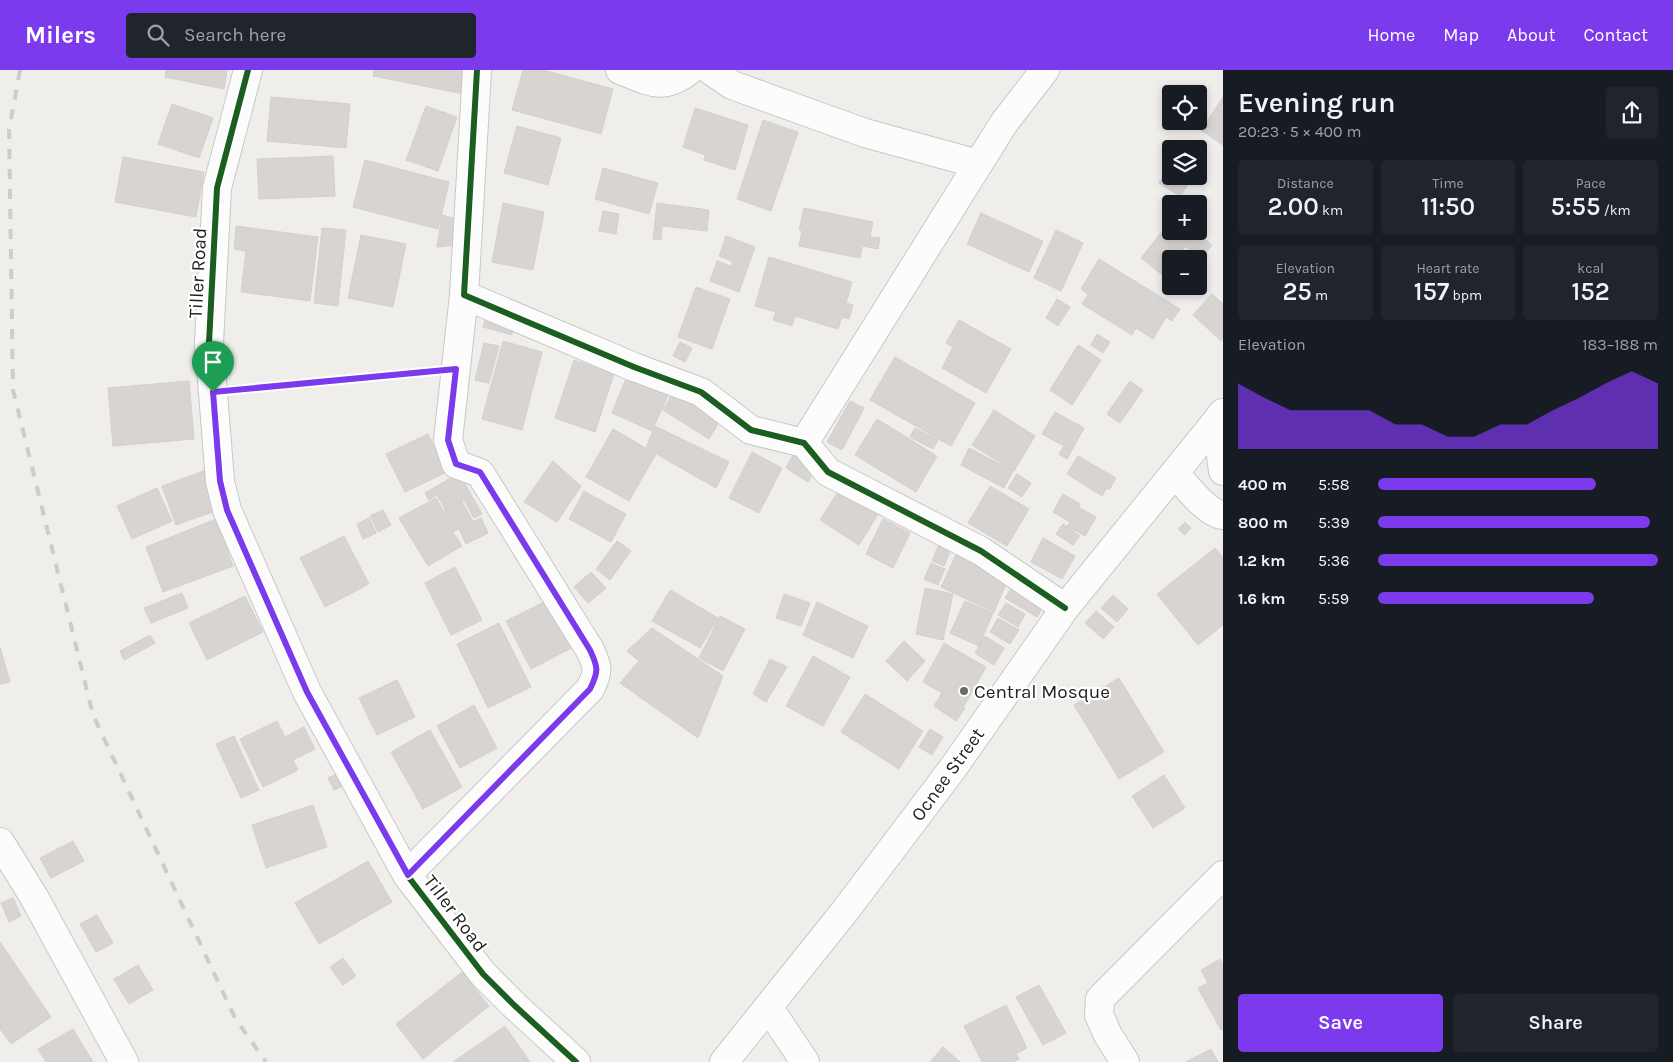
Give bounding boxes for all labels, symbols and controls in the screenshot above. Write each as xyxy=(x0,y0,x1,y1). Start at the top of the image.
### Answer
search box xyxy=(126,13,476,58)
text: Milers xyxy=(25,21,96,49)
icon: search xyxy=(144,21,172,49)
text: Search here xyxy=(184,24,286,46)
text: Home xyxy=(1367,24,1415,46)
text: Map xyxy=(1443,24,1479,46)
text: About xyxy=(1507,24,1556,46)
text: Contact xyxy=(1584,24,1648,46)
map controls xyxy=(1162,85,1207,295)
button: locate xyxy=(1162,85,1207,130)
text: Evening run xyxy=(1238,86,1395,119)
button: share xyxy=(1606,87,1658,139)
text: 20:23 · 5 × 400 m xyxy=(1238,122,1361,141)
button: layers xyxy=(1162,140,1207,185)
text: Distance xyxy=(1277,175,1334,192)
text: Time xyxy=(1432,175,1464,192)
text: Pace xyxy=(1576,175,1606,192)
text: 2.00 xyxy=(1268,192,1319,221)
text: 11:50 xyxy=(1421,192,1475,221)
text: 5:55 xyxy=(1551,192,1600,221)
button: + xyxy=(1162,195,1207,240)
text: km xyxy=(1319,202,1343,219)
text: /km xyxy=(1600,202,1631,219)
street label: Tiller Road xyxy=(185,227,211,319)
button: − xyxy=(1162,250,1207,295)
text: Elevation xyxy=(1276,260,1335,277)
text: Heart rate xyxy=(1416,260,1480,277)
text: kcal xyxy=(1577,260,1604,277)
text: 25 xyxy=(1282,277,1312,306)
text: 157 xyxy=(1414,277,1449,306)
text: 152 xyxy=(1572,277,1610,306)
text: m xyxy=(1312,287,1328,304)
text: bpm xyxy=(1449,287,1482,304)
text: Elevation xyxy=(1238,335,1306,354)
text: 183–188 m xyxy=(1582,335,1658,354)
pin xyxy=(192,341,234,392)
icon: arrive xyxy=(199,348,227,376)
text: 400 m xyxy=(1238,475,1287,494)
text: 5:58 xyxy=(1318,475,1350,494)
text: 800 m xyxy=(1238,513,1288,532)
text: 5:39 xyxy=(1318,513,1349,532)
text: 1.2 km xyxy=(1238,551,1286,570)
text: 5:36 xyxy=(1318,551,1349,570)
text: 1.6 km xyxy=(1238,589,1286,608)
text: 5:59 xyxy=(1318,589,1349,608)
place label: Central Mosque xyxy=(974,681,1110,703)
marker: Central Mosque xyxy=(958,685,970,697)
street label: Ocnee Street xyxy=(907,724,989,825)
street label: Tiller Road xyxy=(419,871,491,956)
button: Save xyxy=(1238,994,1443,1052)
button: Share xyxy=(1453,994,1658,1052)

